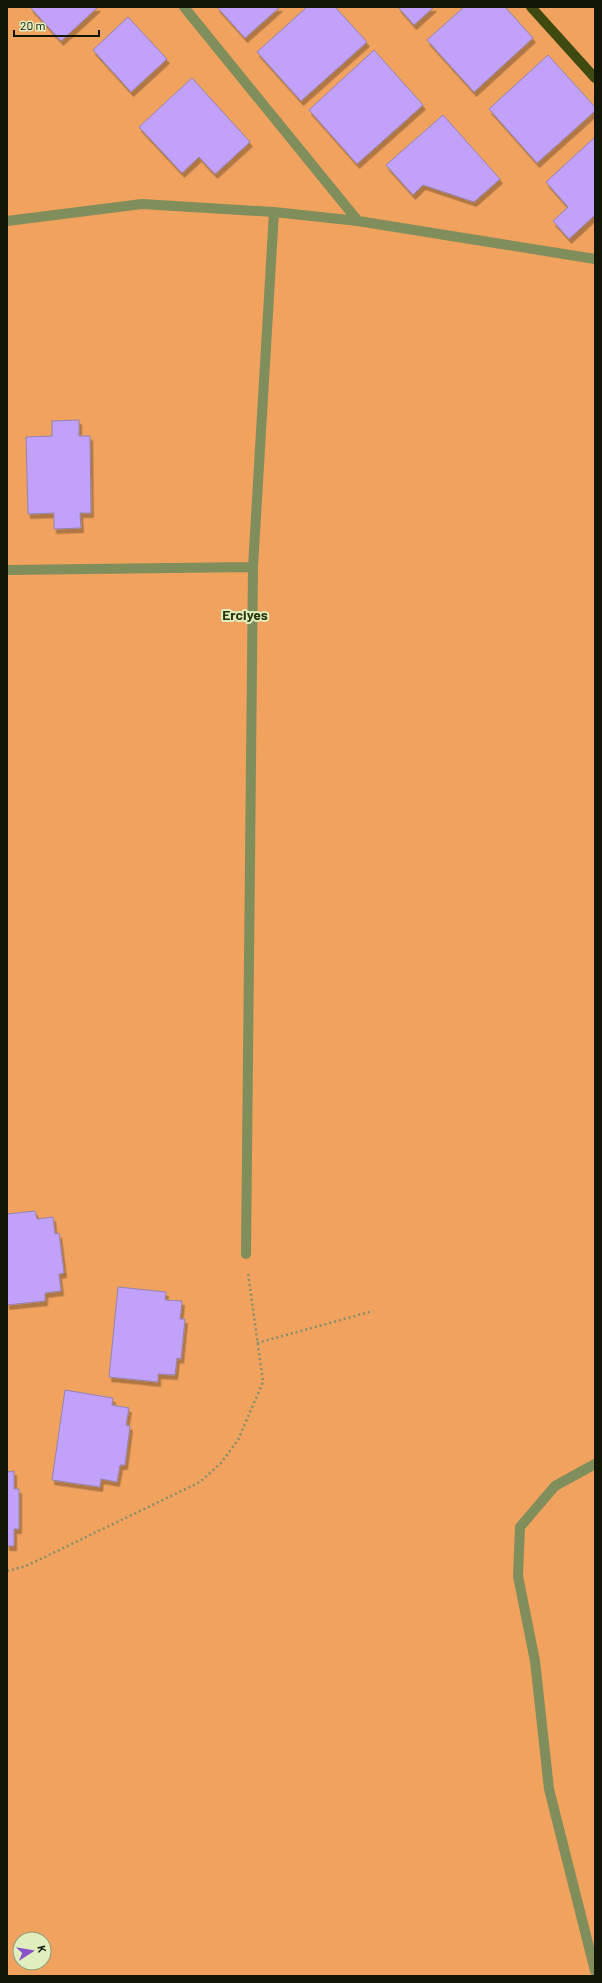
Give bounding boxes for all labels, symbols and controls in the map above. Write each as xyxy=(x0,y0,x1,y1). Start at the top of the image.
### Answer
scale bar xyxy=(14,12,99,38)
text: 20 m xyxy=(20,18,46,32)
district label: Erciyes xyxy=(222,606,268,623)
north arrow xyxy=(12,1931,52,1971)
text: K xyxy=(35,1944,49,1954)

